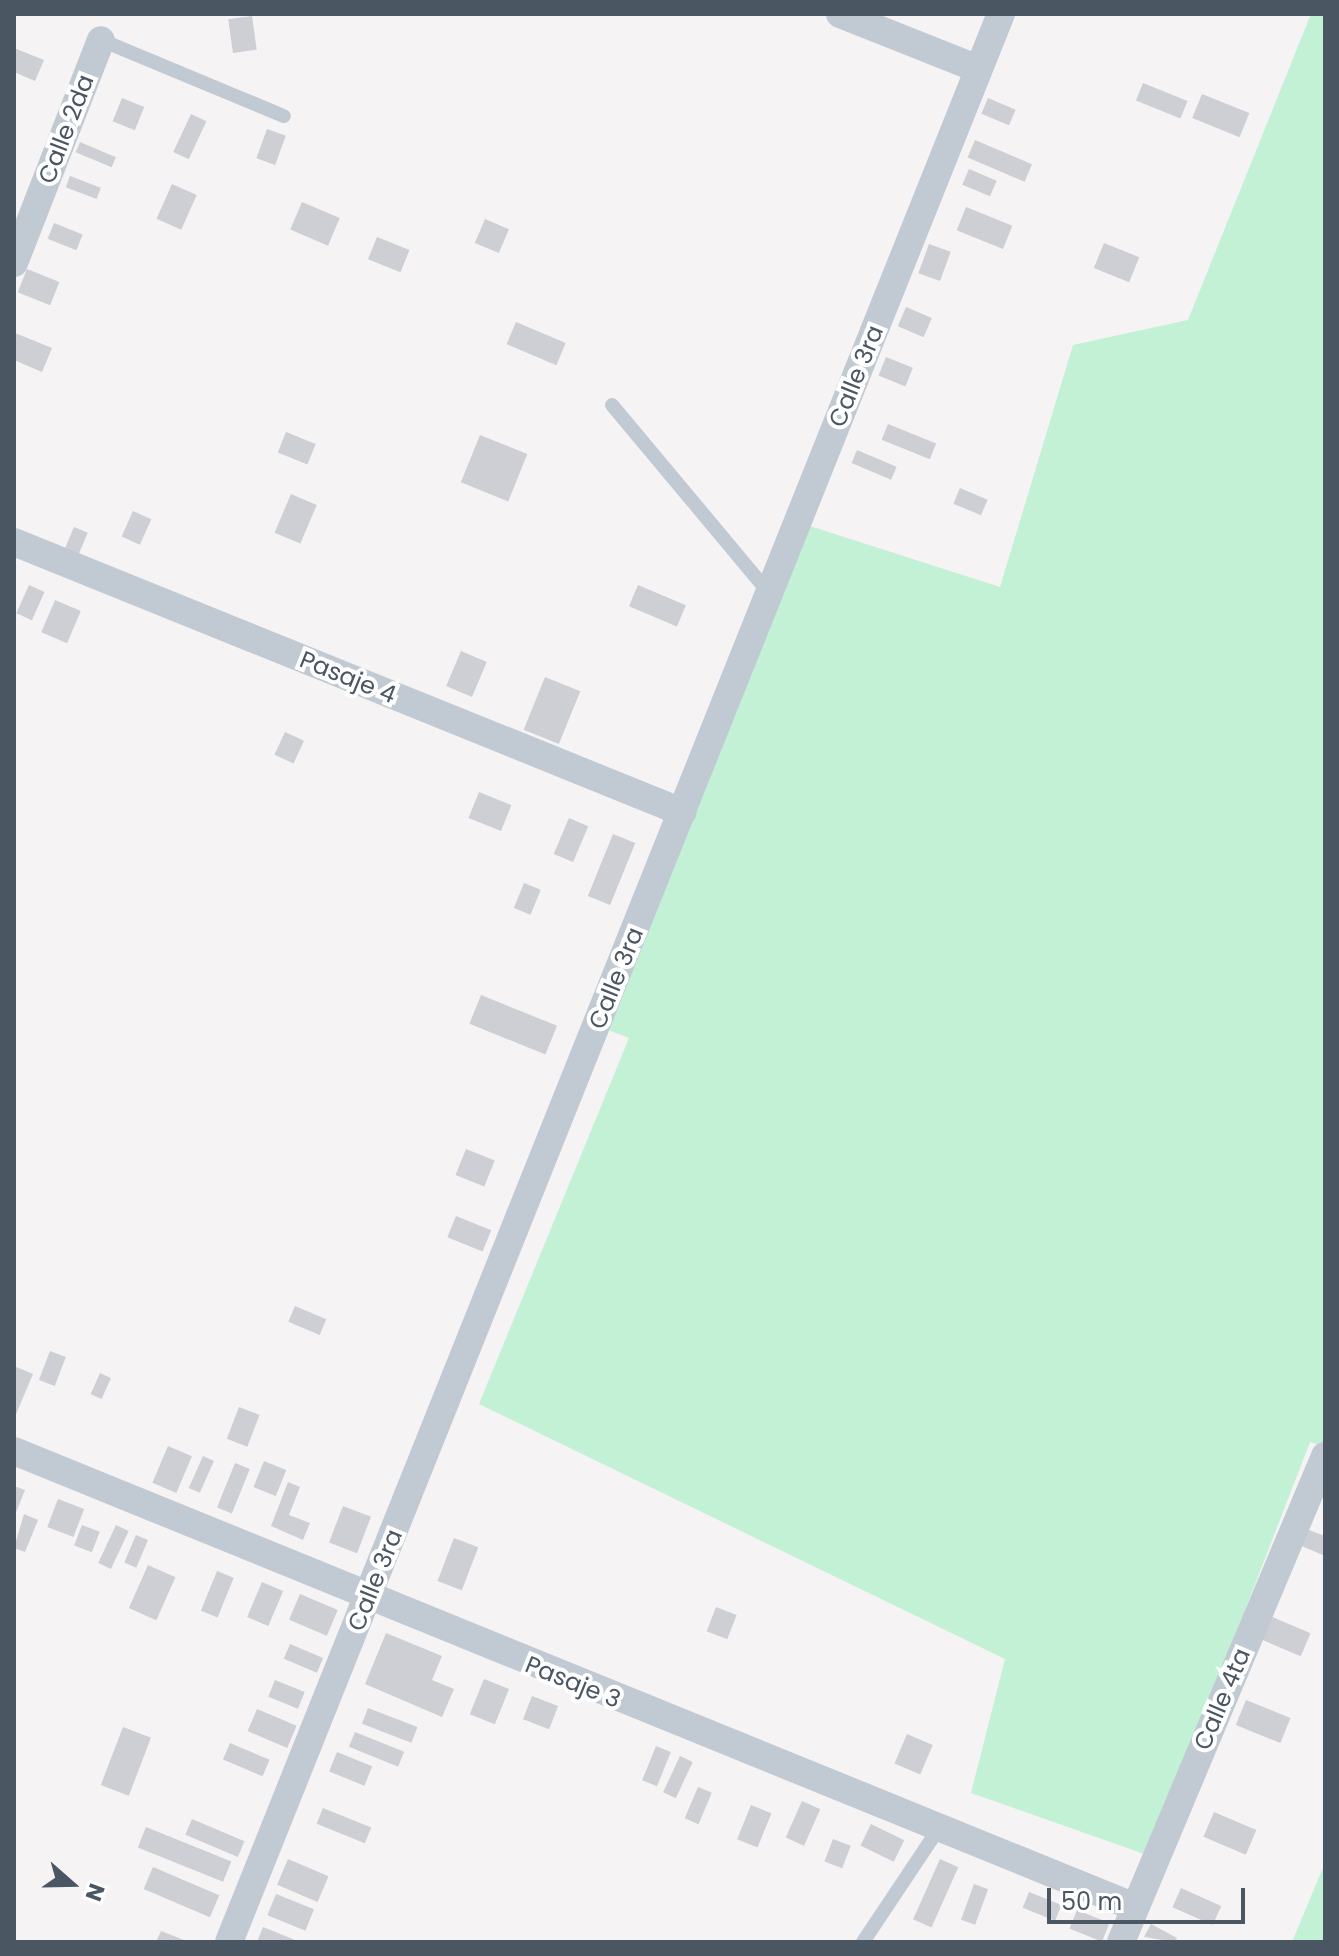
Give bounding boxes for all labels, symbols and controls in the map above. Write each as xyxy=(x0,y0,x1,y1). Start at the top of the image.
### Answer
street label: Calle 2da xyxy=(32,71,100,187)
street label: Calle 3ra xyxy=(823,321,889,431)
street label: Pasaje 4 xyxy=(296,645,400,709)
street label: Calle 3ra xyxy=(583,923,649,1033)
street label: Calle 3ra xyxy=(342,1525,408,1635)
street label: Calle 4ta xyxy=(1188,1644,1256,1754)
street label: Pasaje 3 xyxy=(521,1650,625,1714)
north arrow xyxy=(32,1844,112,1924)
scale bar xyxy=(1051,1872,1249,1922)
text: N xyxy=(78,1879,112,1905)
text: 50 m xyxy=(1061,1885,1122,1918)

